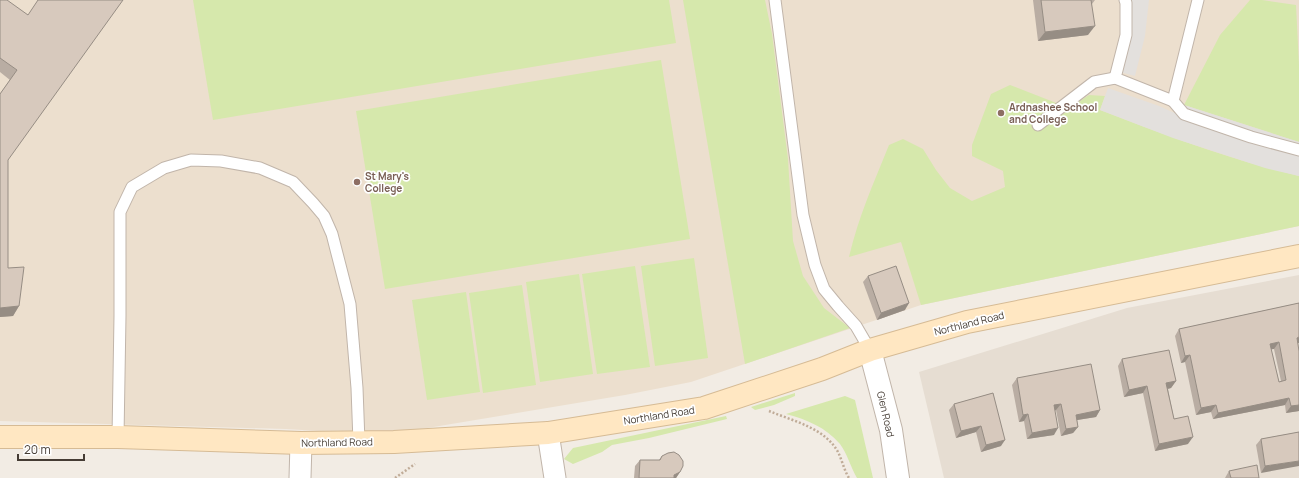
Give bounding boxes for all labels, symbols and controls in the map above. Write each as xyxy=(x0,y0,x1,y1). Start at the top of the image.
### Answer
place label: Ardnashee School and College xyxy=(1009,100,1097,126)
marker: Ardnashee School and College xyxy=(996,108,1006,118)
place label: St Mary's College xyxy=(365,169,409,195)
marker: St Mary's College xyxy=(352,177,362,187)
street label: Northland Road xyxy=(933,308,1006,338)
street label: Glen Road xyxy=(874,390,898,438)
street label: Northland Road xyxy=(622,402,696,428)
street label: Northland Road xyxy=(301,434,373,450)
scale bar xyxy=(18,436,84,462)
text: 20 m xyxy=(24,441,51,458)

